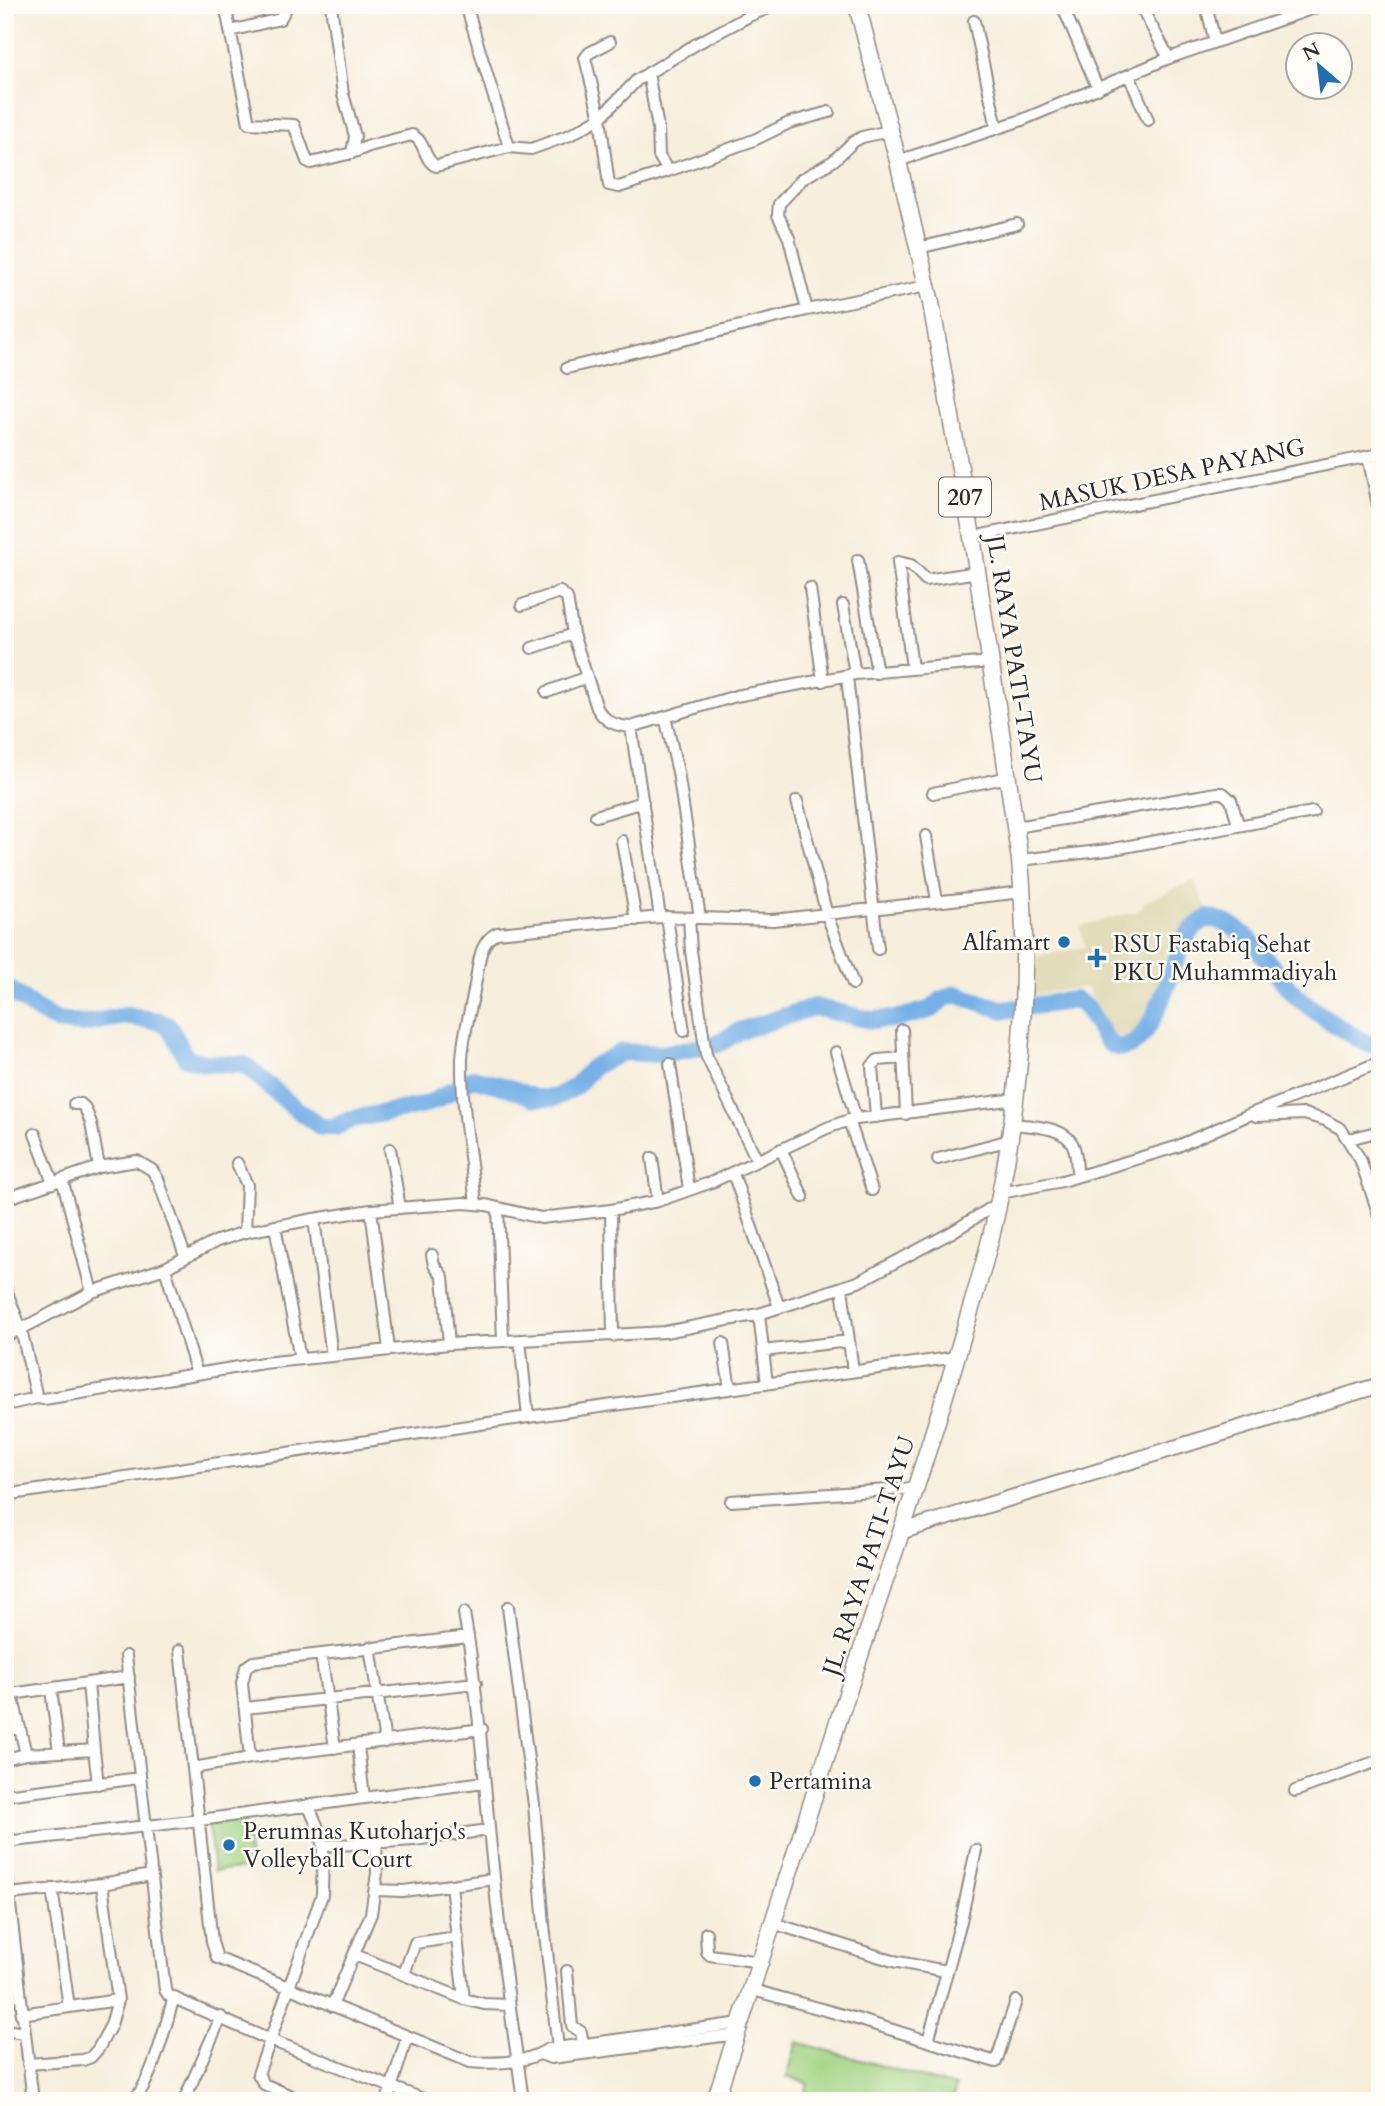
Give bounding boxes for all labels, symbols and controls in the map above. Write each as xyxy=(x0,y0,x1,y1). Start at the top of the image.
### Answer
north arrow xyxy=(1284,32,1354,102)
text: N xyxy=(1298,36,1325,67)
street label: MASUK DESA PAYANG xyxy=(1036,431,1308,519)
road number: 207 xyxy=(939,477,991,516)
street label: JL. RAYA PATI-TAYU xyxy=(978,530,1050,786)
place label: Alfamart xyxy=(962,926,1050,959)
place label: RSU Fastabiq Sehat PKU Muhammadiyah xyxy=(1113,928,1337,989)
marker: Alfamart xyxy=(1056,934,1072,950)
marker: RSU Fastabiq Sehat PKU Muhammadiyah xyxy=(1087,948,1107,968)
street label: JL. RAYA PATI-TAYU xyxy=(814,1432,923,1683)
place label: Pertamina xyxy=(769,1765,872,1798)
marker: Pertamina xyxy=(747,1773,763,1789)
place label: Perumnas Kutoharjo's Volleyball Court xyxy=(243,1815,466,1876)
marker: Perumnas Kutoharjo's Volleyball Court xyxy=(221,1837,237,1853)

